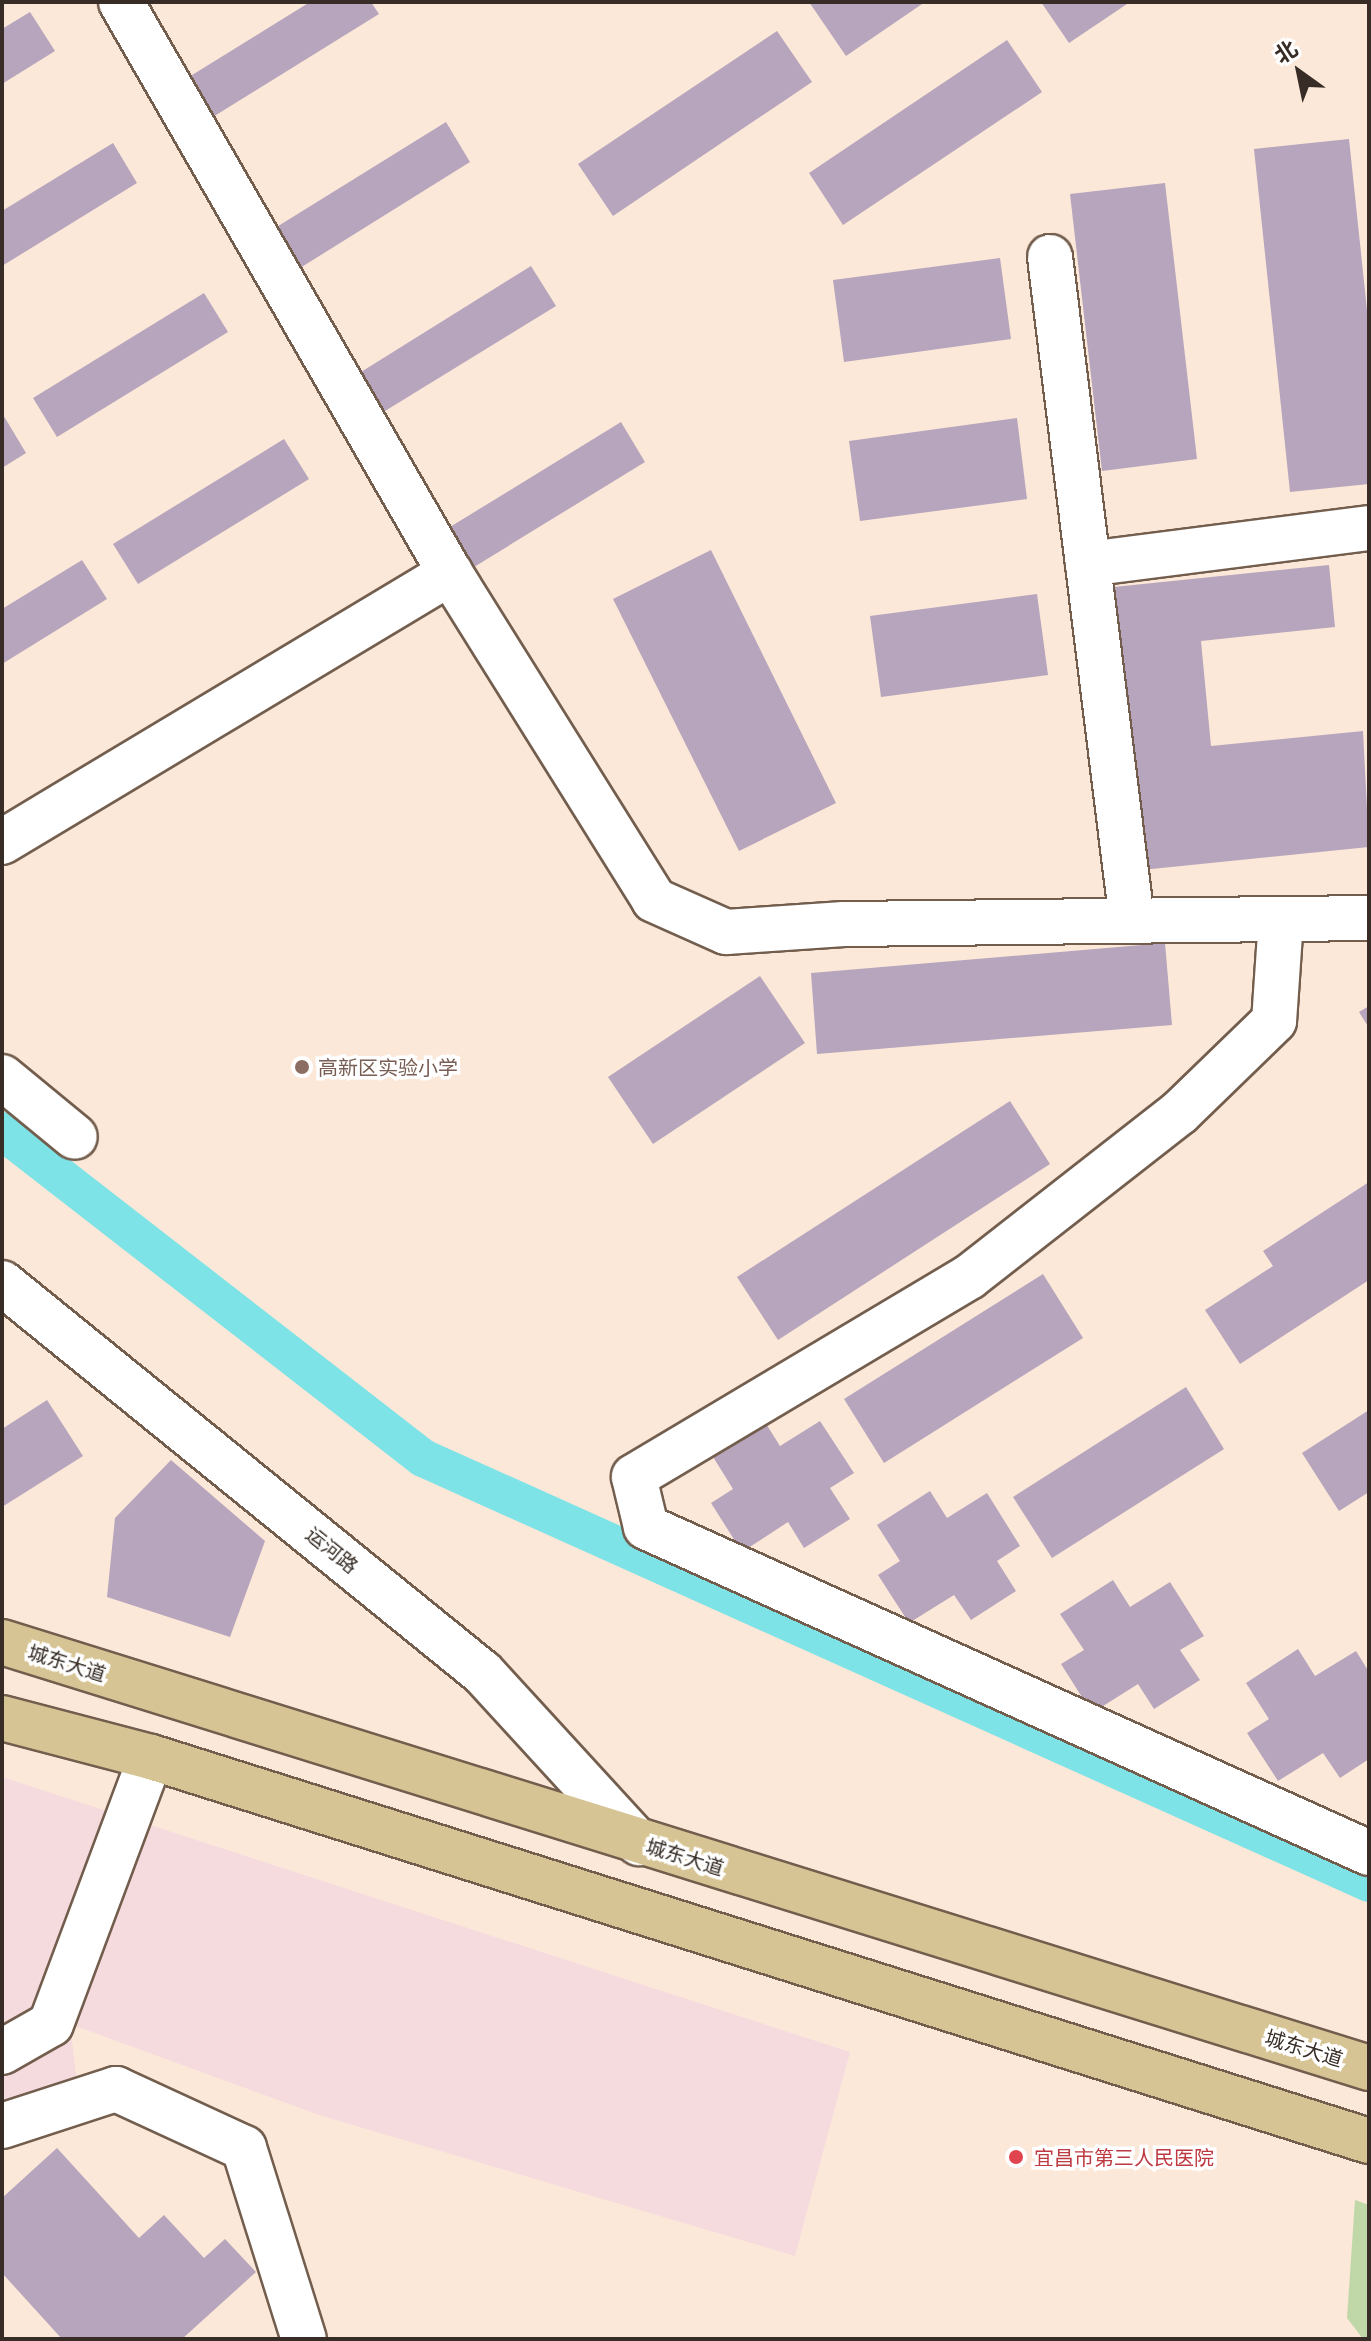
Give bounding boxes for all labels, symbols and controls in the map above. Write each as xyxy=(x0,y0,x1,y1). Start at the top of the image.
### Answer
north arrow xyxy=(1259,32,1339,112)
text: 北 xyxy=(1270,35,1302,69)
place label: 高新区实验小学 xyxy=(318,1055,458,1079)
marker: 高新区实验小学 xyxy=(293,1058,311,1076)
street label: 运河路 xyxy=(301,1522,363,1578)
street label: 城东大道 xyxy=(25,1640,109,1686)
street label: 城东大道 xyxy=(643,1834,727,1880)
street label: 城东大道 xyxy=(1262,2025,1346,2071)
place label: 宜昌市第三人民医院 xyxy=(1034,2145,1214,2169)
marker: 宜昌市第三人民医院 xyxy=(1005,2146,1027,2168)

